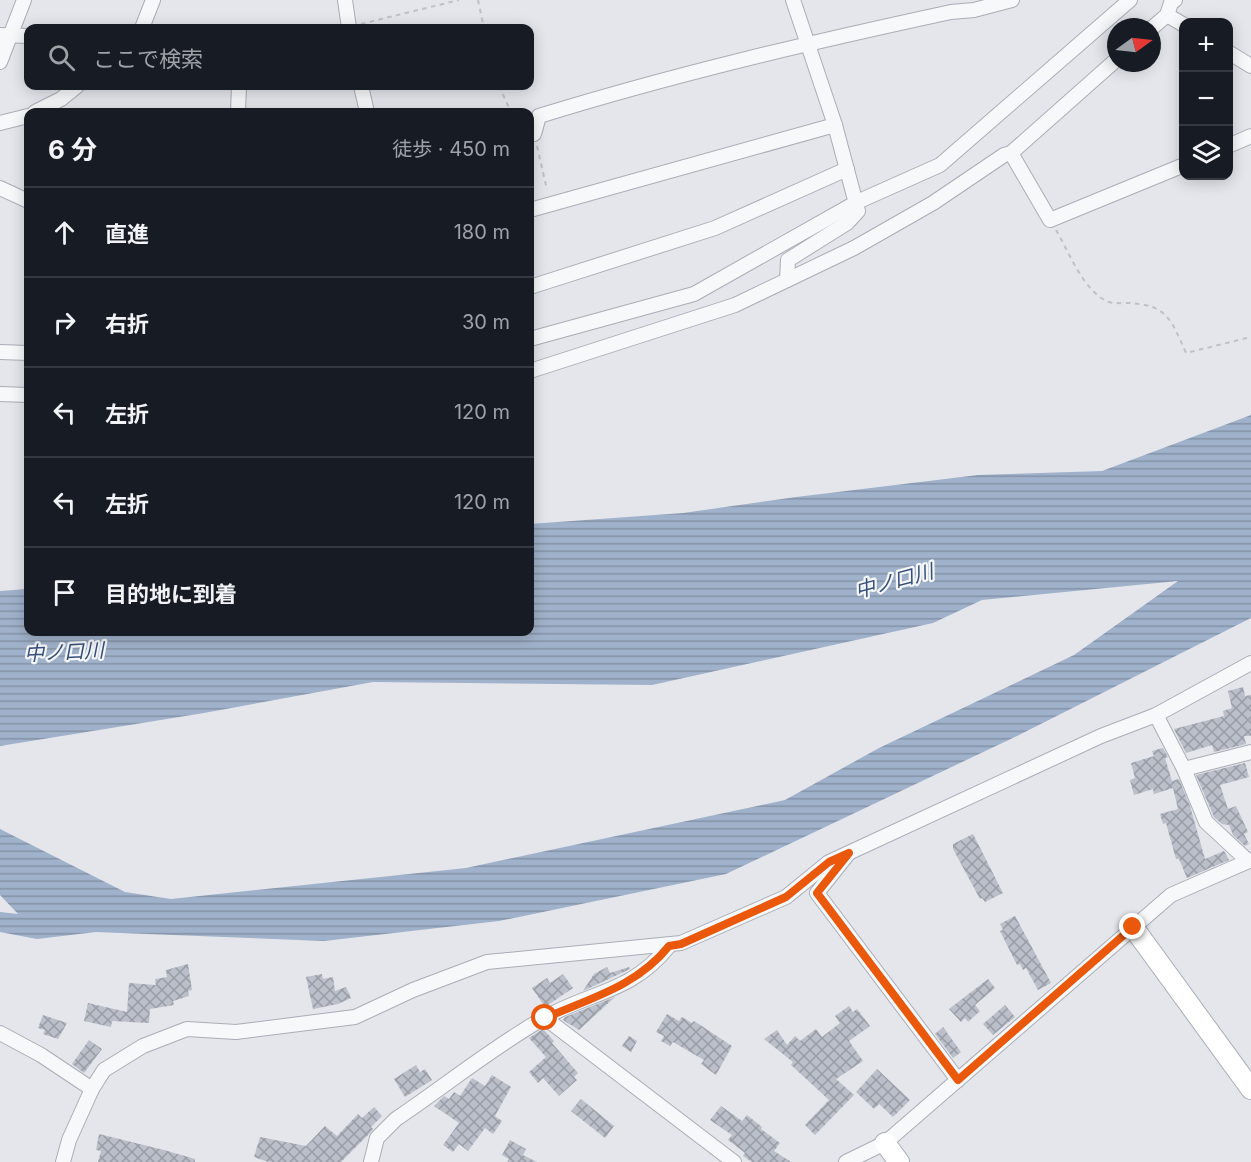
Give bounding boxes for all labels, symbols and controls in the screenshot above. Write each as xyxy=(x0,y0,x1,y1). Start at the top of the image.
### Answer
north arrow xyxy=(1107,18,1161,72)
map controls xyxy=(1179,18,1233,180)
button: + xyxy=(1179,18,1233,72)
search box xyxy=(24,24,534,90)
icon: search xyxy=(45,41,78,74)
text: ここで検索 xyxy=(93,46,203,72)
button: − xyxy=(1179,72,1233,126)
button: layers xyxy=(1179,126,1233,180)
text: 6 分 xyxy=(48,134,97,165)
text: 徒歩 · 450 m xyxy=(392,137,510,161)
icon: ahead xyxy=(48,216,81,249)
text: 180 m xyxy=(454,220,510,244)
text: 直進 xyxy=(105,221,149,247)
icon: right xyxy=(48,306,81,339)
text: 30 m xyxy=(462,310,510,334)
text: 右折 xyxy=(105,311,149,337)
icon: left xyxy=(48,396,81,429)
text: 120 m xyxy=(454,400,510,424)
text: 左折 xyxy=(105,401,149,427)
icon: left xyxy=(48,486,81,519)
text: 120 m xyxy=(454,490,510,514)
text: 左折 xyxy=(105,491,149,517)
water label: 中ノ口川 xyxy=(852,559,938,603)
icon: arrive xyxy=(48,576,81,609)
text: 目的地に到着 xyxy=(105,581,237,607)
water label: 中ノ口川 xyxy=(23,638,107,666)
route end xyxy=(1119,913,1145,939)
route start xyxy=(531,1004,557,1030)

